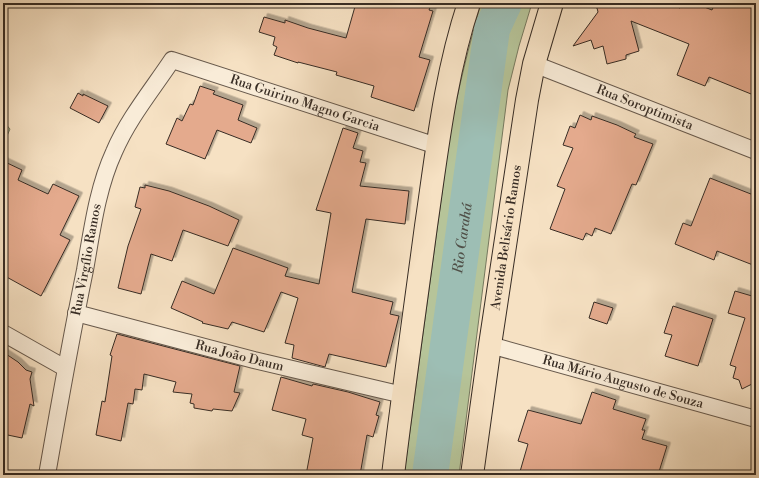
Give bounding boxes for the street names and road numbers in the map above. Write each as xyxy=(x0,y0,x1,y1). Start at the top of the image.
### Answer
street label: Rua Guirino Magno Garcia xyxy=(228,71,382,135)
street label: Rua Soroptimista xyxy=(594,81,696,134)
street label: Avenida Belisário Ramos xyxy=(487,164,525,312)
street label: Rua Virgílio Ramos xyxy=(68,202,105,317)
street label: Rua João Daum xyxy=(194,337,286,375)
street label: Rua Mário Augusto de Souza xyxy=(541,352,706,412)

